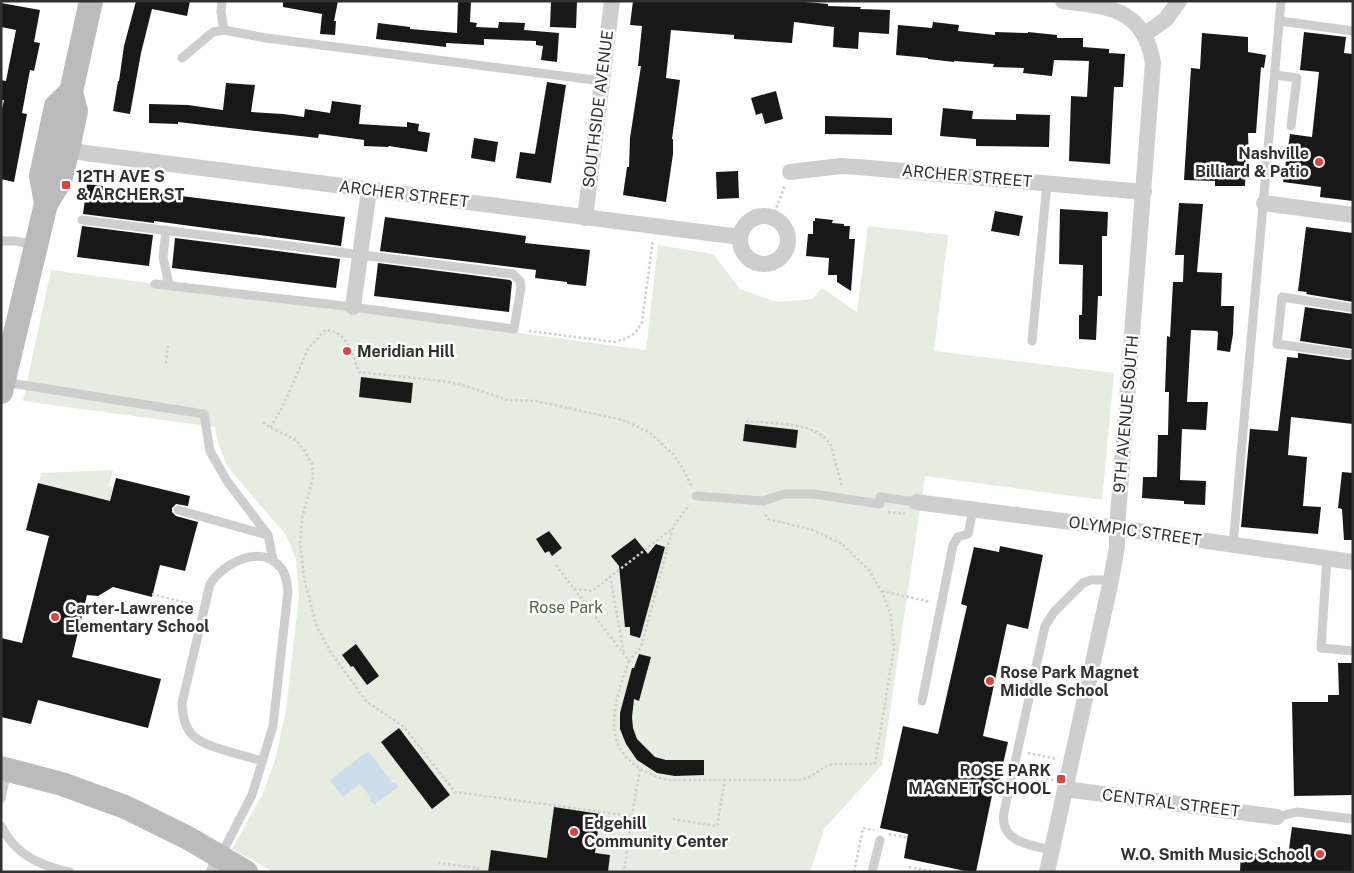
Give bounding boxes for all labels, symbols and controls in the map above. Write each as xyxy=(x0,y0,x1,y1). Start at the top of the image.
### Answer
street label: SOUTHSIDE AVENUE xyxy=(579,29,617,189)
place label: Nashville Billiard & Patio xyxy=(1195,144,1309,181)
marker: Nashville Billiard & Patio xyxy=(1313,156,1325,168)
street label: ARCHER STREET xyxy=(901,161,1033,191)
place label: 12TH AVE S & ARCHER ST xyxy=(76,167,184,204)
street label: ARCHER STREET xyxy=(338,177,470,211)
marker: 12TH AVE S & ARCHER ST xyxy=(60,179,72,191)
street label: 9TH AVENUE SOUTH xyxy=(1110,334,1142,494)
place label: Meridian Hill xyxy=(357,342,455,361)
marker: Meridian Hill xyxy=(341,345,353,357)
street label: OLYMPIC STREET xyxy=(1068,512,1203,550)
park label: Rose Park xyxy=(529,598,603,617)
place label: Carter-Lawrence Elementary School xyxy=(65,599,210,636)
marker: Carter-Lawrence Elementary School xyxy=(49,611,61,623)
place label: Rose Park Magnet Middle School xyxy=(1000,663,1139,700)
marker: Rose Park Magnet Middle School xyxy=(984,675,996,687)
place label: ROSE PARK MAGNET SCHOOL xyxy=(908,761,1052,798)
marker: ROSE PARK MAGNET SCHOOL xyxy=(1055,773,1067,785)
street label: CENTRAL STREET xyxy=(1101,785,1241,821)
place label: Edgehill Community Center xyxy=(584,814,728,851)
marker: Edgehill Community Center xyxy=(568,826,580,838)
place label: W.O. Smith Music School xyxy=(1120,845,1310,864)
marker: W.O. Smith Music School xyxy=(1314,848,1326,860)

